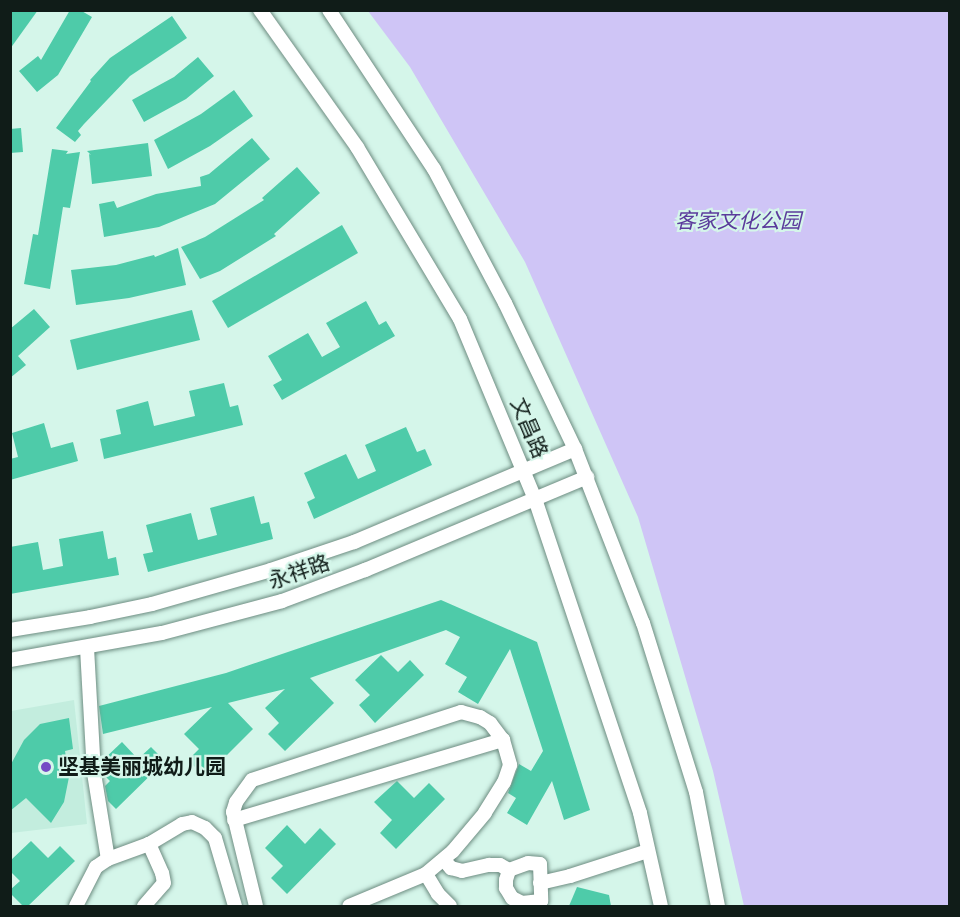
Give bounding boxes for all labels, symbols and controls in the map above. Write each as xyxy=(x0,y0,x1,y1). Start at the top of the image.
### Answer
park label: 客家文化公园 xyxy=(675,208,801,234)
street label: 文昌路 xyxy=(505,394,553,462)
street label: 永祥路 xyxy=(265,550,333,594)
place label: 坚基美丽城幼儿园 xyxy=(58,754,226,780)
marker: 坚基美丽城幼儿园 xyxy=(39,760,53,774)

